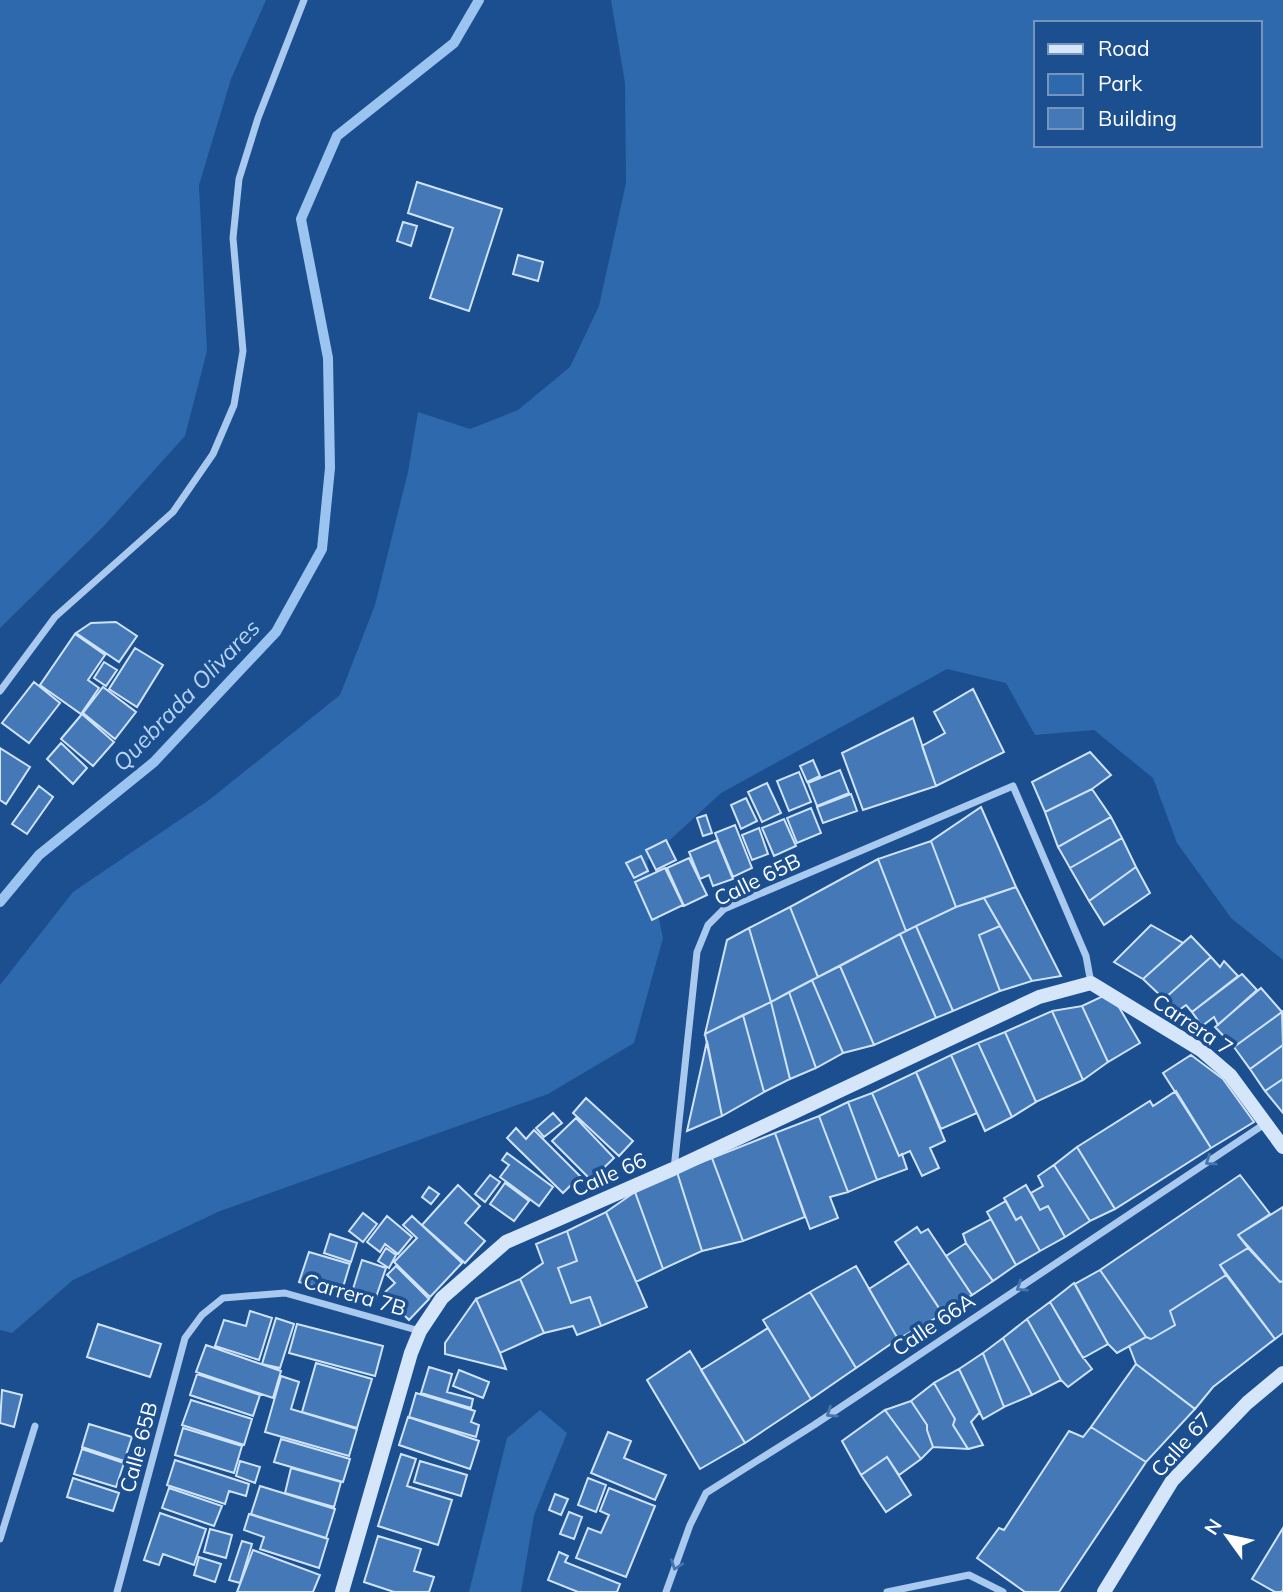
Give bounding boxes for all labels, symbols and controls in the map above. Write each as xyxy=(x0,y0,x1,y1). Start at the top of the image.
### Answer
legend xyxy=(1034,21,1262,147)
text: Road xyxy=(1098,35,1149,61)
text: Park xyxy=(1098,70,1142,96)
text: Building xyxy=(1098,105,1177,131)
water label: Quebrada Olivares xyxy=(106,613,266,777)
street label: Calle 65B xyxy=(710,847,804,911)
street label: Carrera 7 xyxy=(1148,988,1238,1060)
street label: Calle 66 xyxy=(568,1146,650,1202)
one-way arrow xyxy=(1205,1152,1218,1165)
street label: Carrera 7B xyxy=(301,1267,409,1321)
one-way arrow xyxy=(1015,1279,1028,1292)
street label: Calle 66A xyxy=(887,1287,980,1361)
street label: Calle 65B xyxy=(113,1399,163,1495)
one-way arrow xyxy=(826,1405,839,1418)
street label: Calle 67 xyxy=(1145,1406,1217,1482)
north arrow xyxy=(1192,1501,1262,1571)
text: N xyxy=(1199,1514,1227,1539)
one-way arrow xyxy=(670,1559,684,1571)

